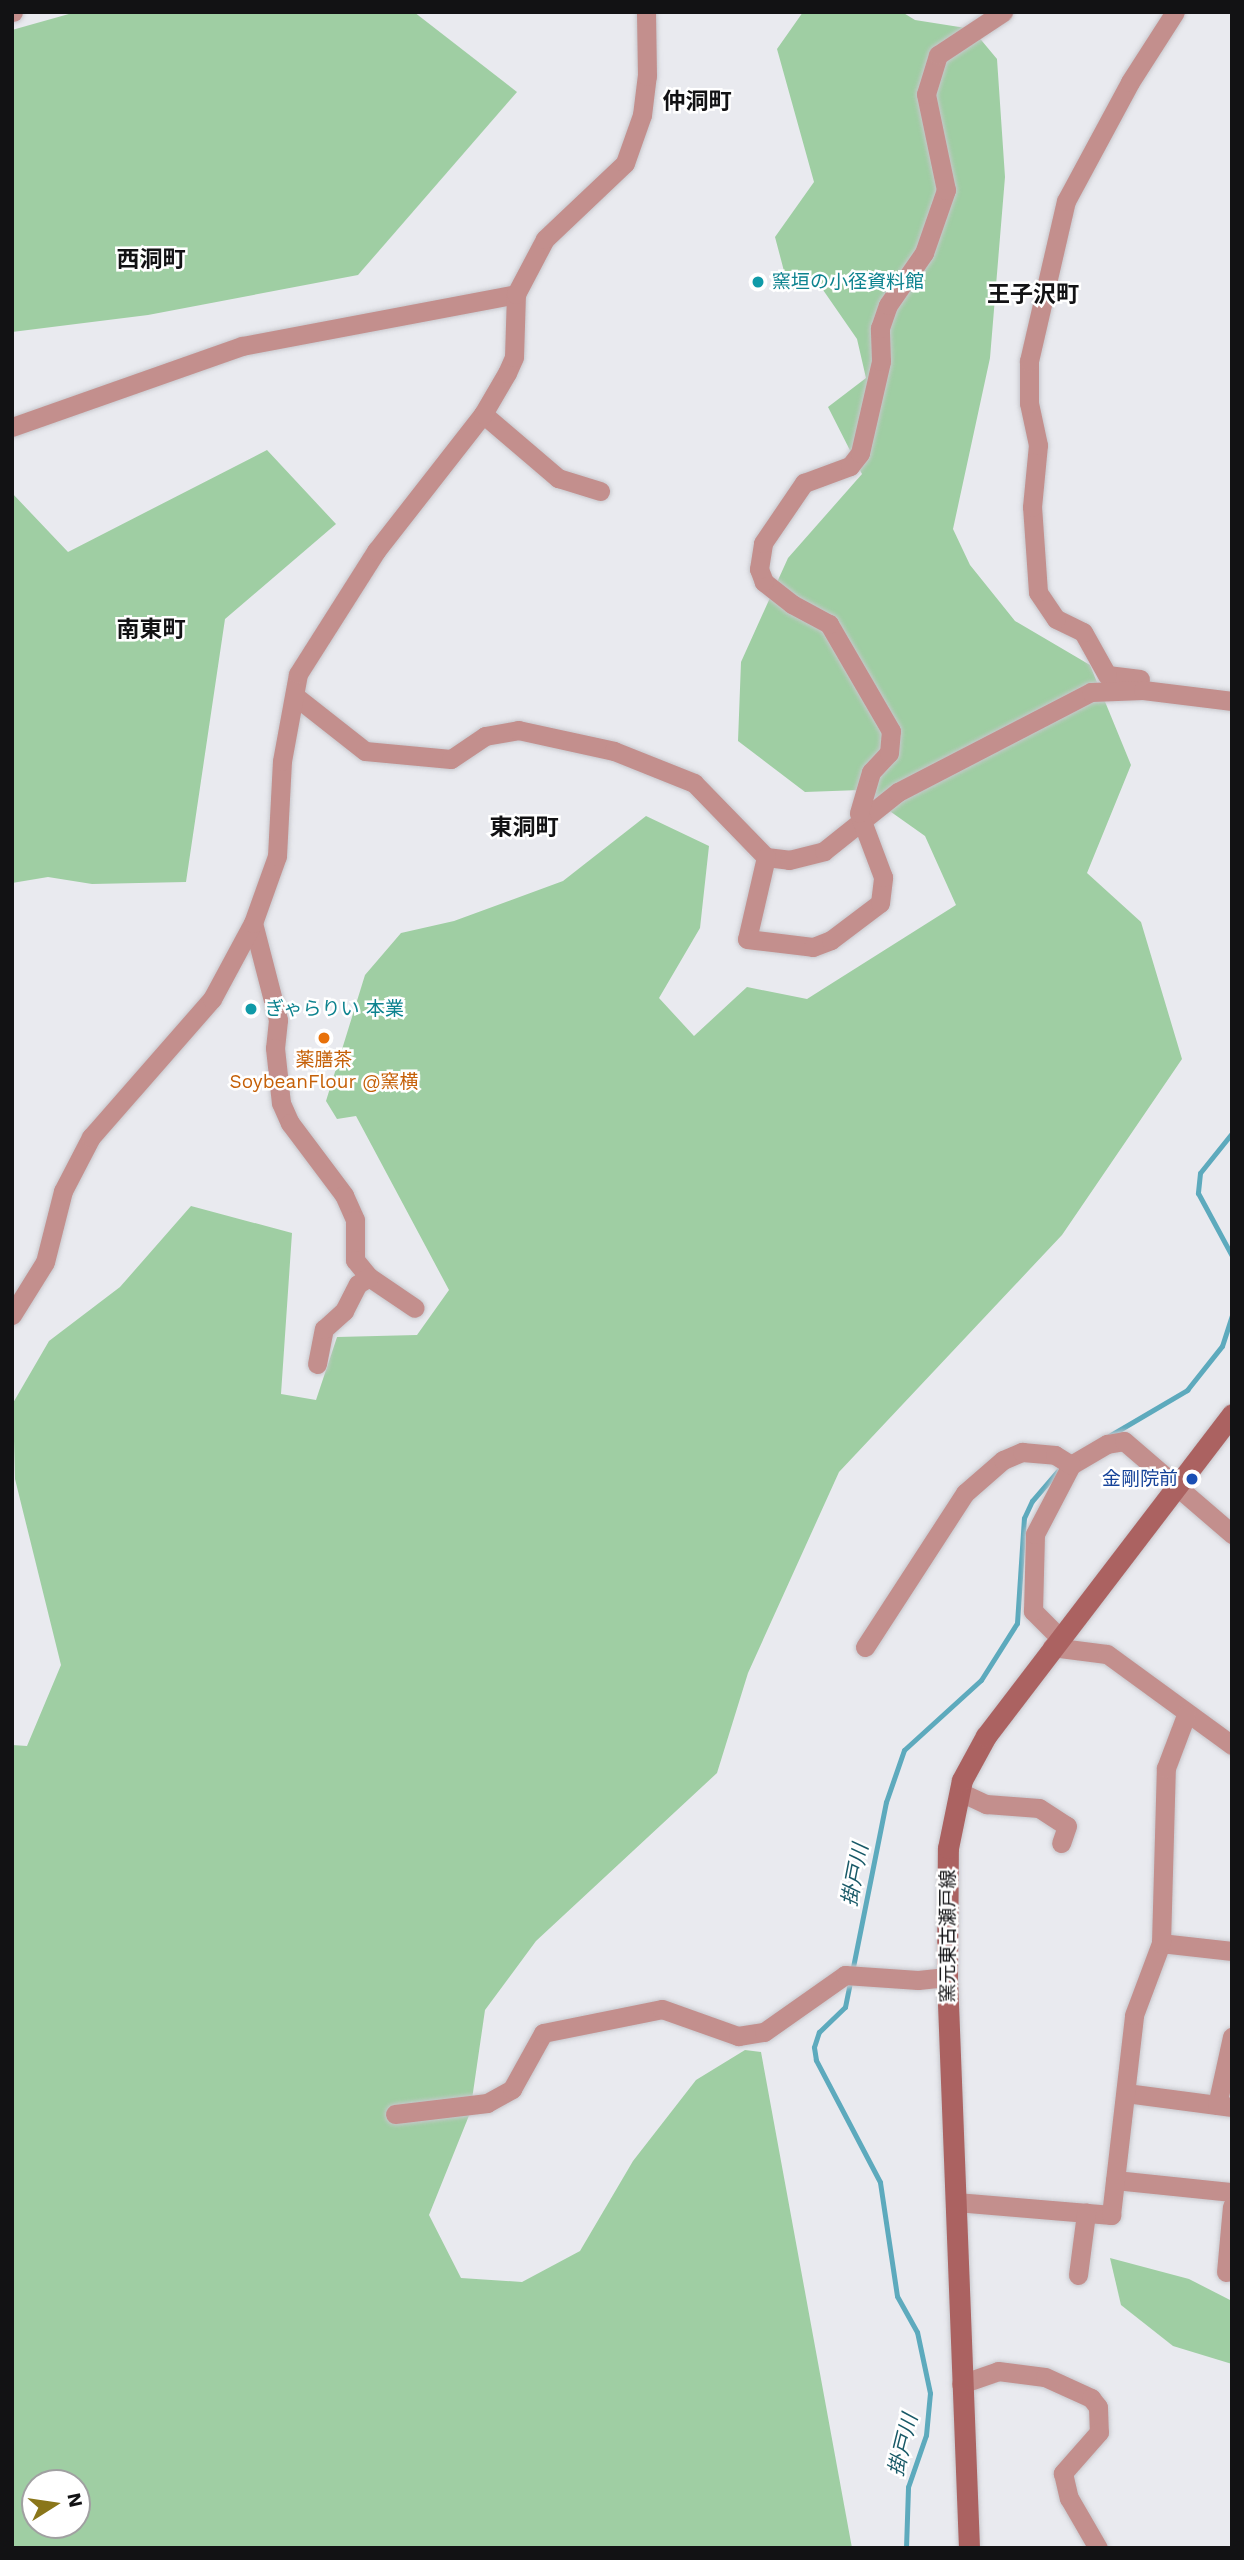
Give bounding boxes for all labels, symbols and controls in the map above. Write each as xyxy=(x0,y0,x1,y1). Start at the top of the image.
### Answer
district label: 仲洞町 xyxy=(663,88,731,116)
district label: 西洞町 xyxy=(117,246,185,274)
place label: 窯垣の小径資料館 xyxy=(772,271,924,293)
marker: 窯垣の小径資料館 xyxy=(750,274,766,290)
district label: 王子沢町 xyxy=(987,281,1079,309)
district label: 南東町 xyxy=(117,616,185,644)
district label: 東洞町 xyxy=(490,814,558,842)
place label: ぎゃらりい 本業 xyxy=(265,998,404,1020)
marker: ぎゃらりい 本業 xyxy=(243,1001,259,1017)
marker: 薬膳茶 SoybeanFlour @窯横 xyxy=(316,1030,332,1046)
place label: 薬膳茶 SoybeanFlour @窯横 xyxy=(229,1049,419,1093)
place label: 金剛院前 xyxy=(1102,1468,1178,1490)
marker: 金剛院前 xyxy=(1184,1471,1200,1487)
water label: 掛戸川 xyxy=(837,1842,873,1908)
street label: 窯元東古瀬戸線 xyxy=(937,1870,959,2002)
water label: 掛戸川 xyxy=(883,2411,923,2479)
north arrow xyxy=(21,2469,91,2539)
text: N xyxy=(62,2491,88,2509)

